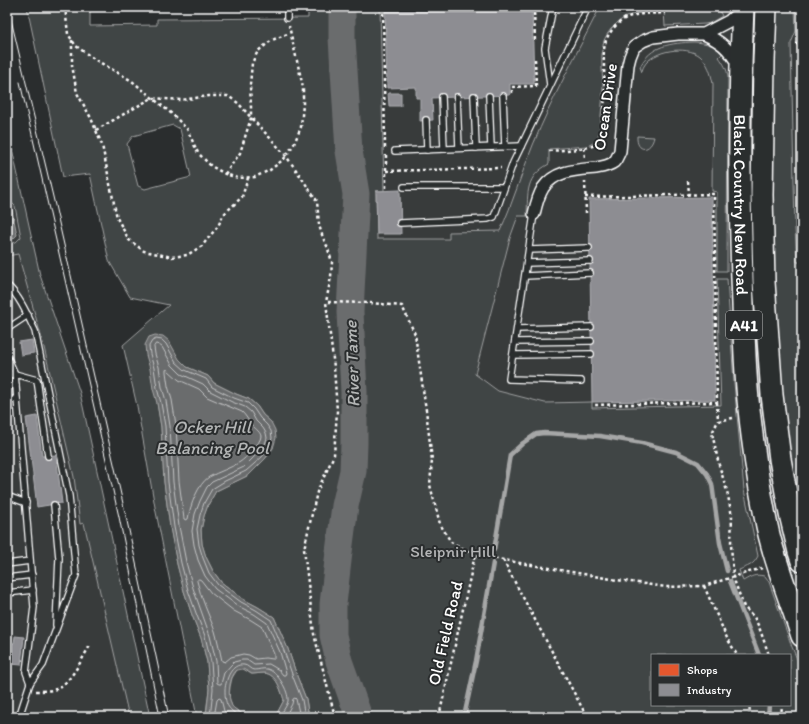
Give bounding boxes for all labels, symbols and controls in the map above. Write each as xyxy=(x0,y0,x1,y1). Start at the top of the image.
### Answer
street label: Ocean Drive xyxy=(589,62,621,152)
street label: Black Country New Road xyxy=(730,114,753,297)
road number: A41 xyxy=(726,311,762,339)
water label: River Tame xyxy=(339,319,365,408)
water label: Ocker Hill Balancing Pool xyxy=(155,416,271,459)
park label: Sleipnir Hill xyxy=(410,541,496,561)
street label: Old Field Road xyxy=(423,579,467,687)
legend xyxy=(651,654,791,706)
text: Shops xyxy=(687,663,718,677)
text: Industry xyxy=(687,683,732,697)

